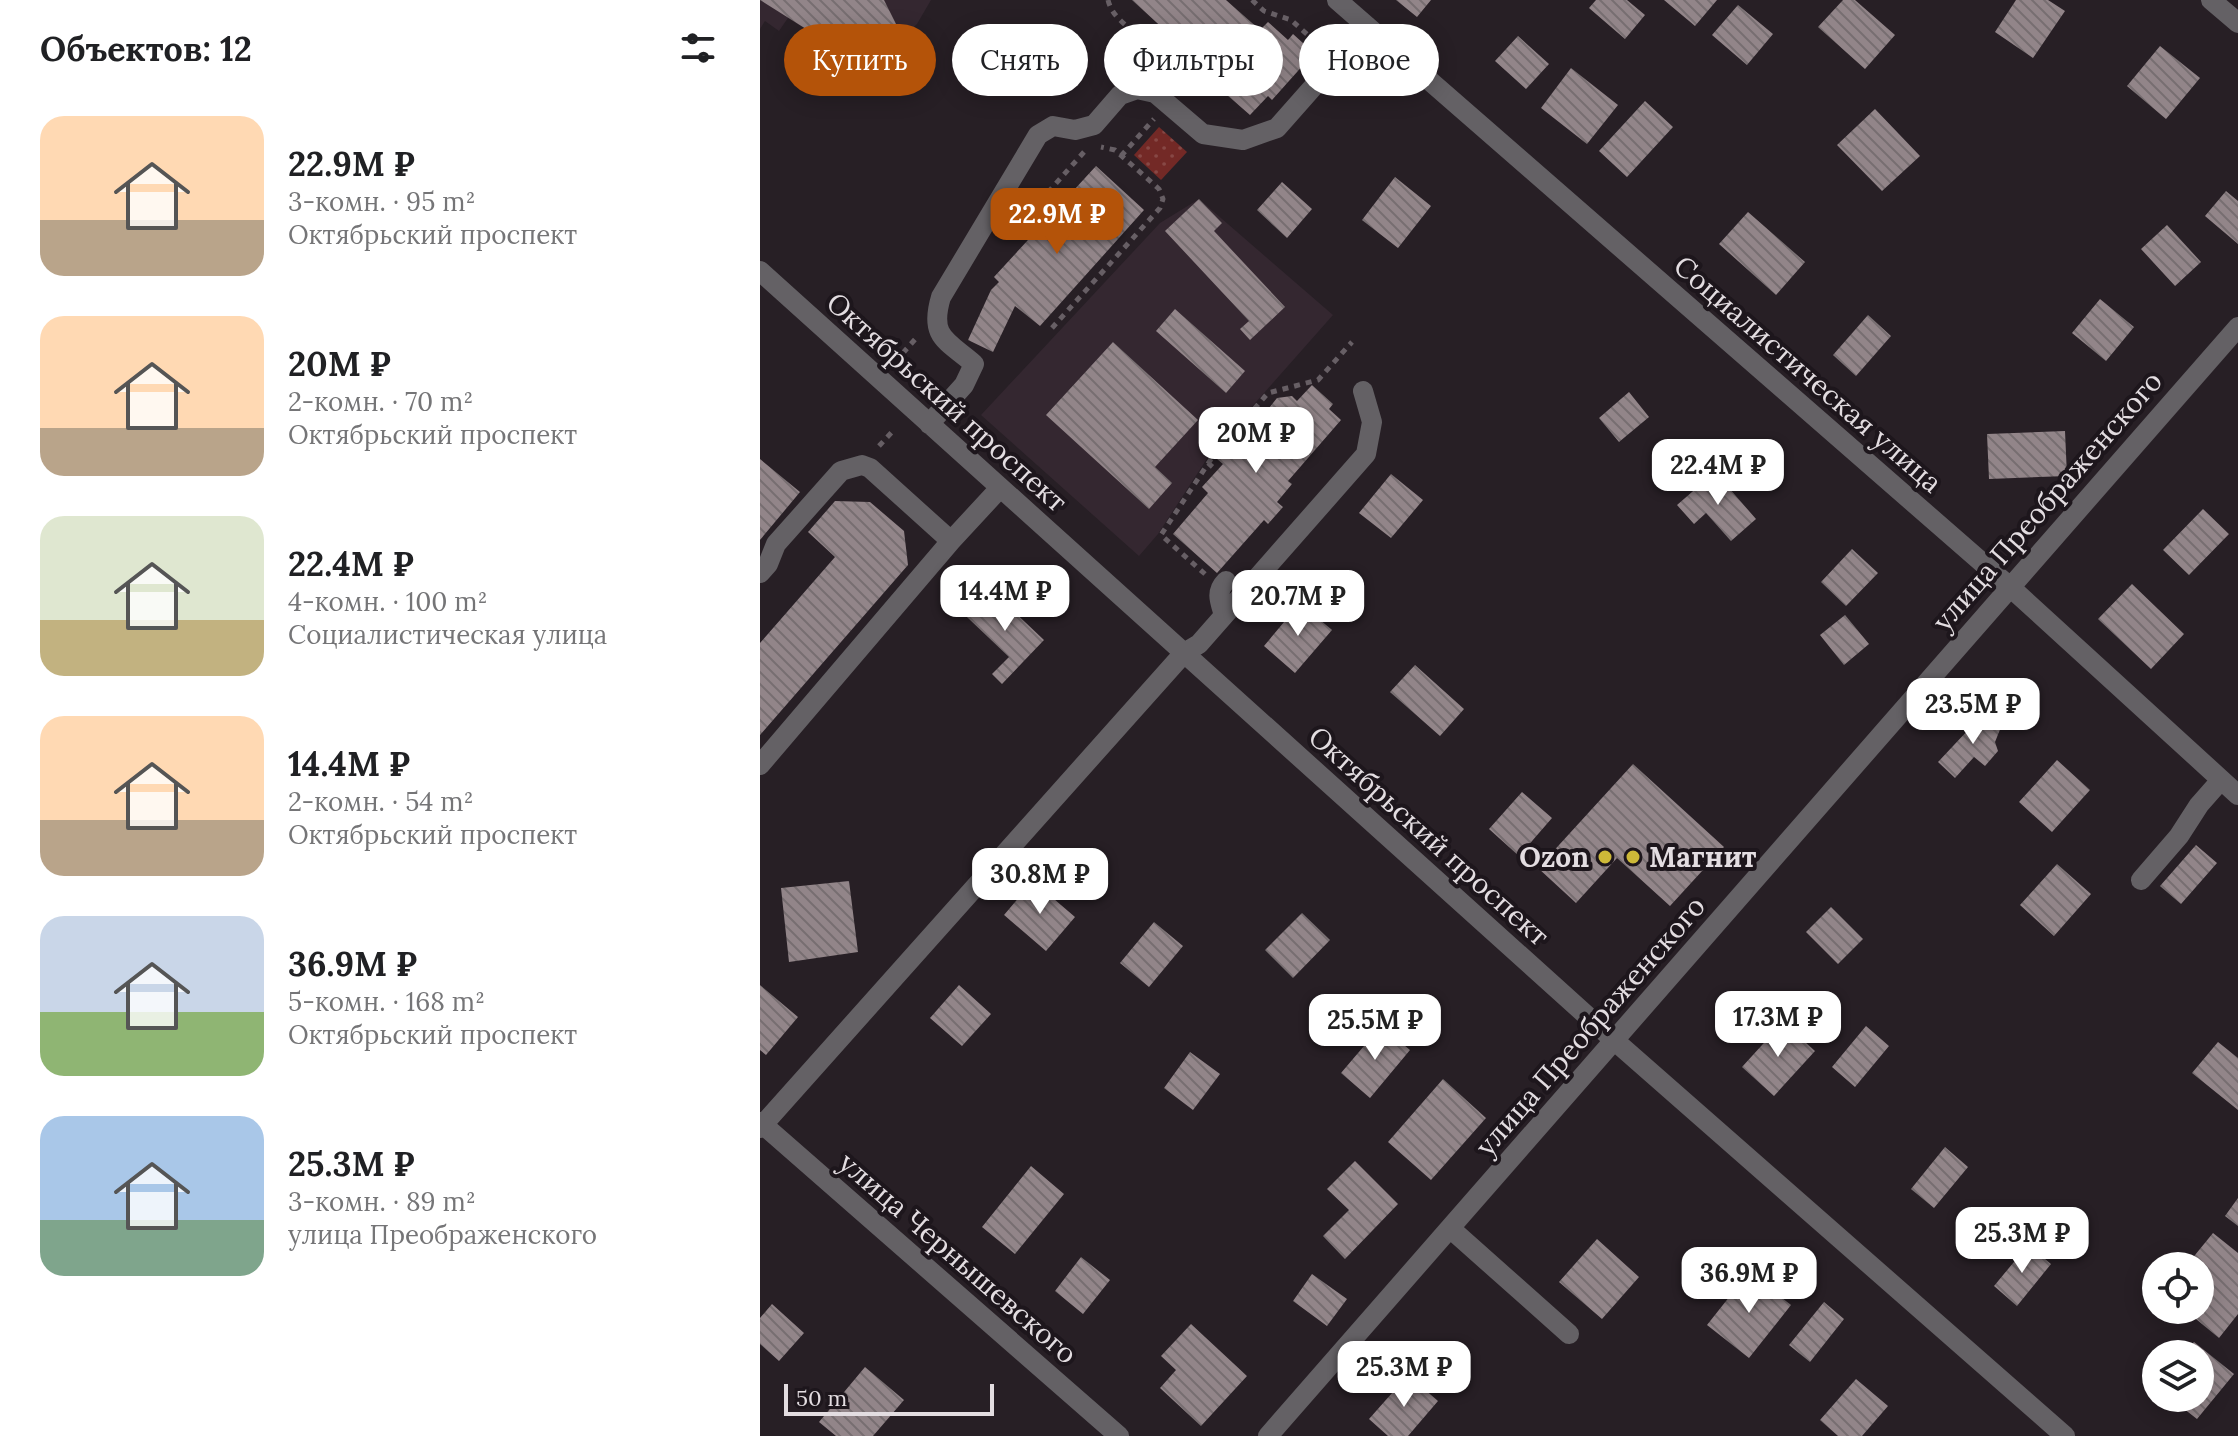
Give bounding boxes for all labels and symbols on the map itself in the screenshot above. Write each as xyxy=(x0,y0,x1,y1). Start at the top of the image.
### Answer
pin: 22.9M ₽ xyxy=(983,188,1131,256)
street label: Социалистическая улица xyxy=(1666,248,1950,500)
street label: Октябрьский проспект xyxy=(819,284,1075,520)
street label: улица Преображенского xyxy=(1924,364,2170,638)
pin: 20M ₽ xyxy=(1200,407,1312,475)
pin: 22.4M ₽ xyxy=(1644,439,1792,507)
pin: 14.4M ₽ xyxy=(931,565,1079,633)
pin: 20.7M ₽ xyxy=(1224,570,1372,638)
pin: 23.5M ₽ xyxy=(1899,678,2047,746)
street label: Октябрьский проспект xyxy=(1301,718,1557,954)
place label: Ozon xyxy=(1519,839,1589,875)
place label: Магнит xyxy=(1649,839,1757,875)
pin: 30.8M ₽ xyxy=(966,848,1114,916)
marker: Ozon xyxy=(1596,848,1614,866)
marker: Магнит xyxy=(1624,848,1642,866)
street label: улица Преображенского xyxy=(1467,889,1713,1163)
pin: 17.3M ₽ xyxy=(1704,991,1852,1059)
pin: 25.5M ₽ xyxy=(1301,994,1449,1062)
street label: улица Чернышевского xyxy=(831,1144,1085,1372)
pin: 25.3M ₽ xyxy=(1948,1207,2096,1275)
pin: 36.9M ₽ xyxy=(1675,1247,1823,1315)
pin: 25.3M ₽ xyxy=(1330,1341,1478,1409)
scale bar xyxy=(784,1380,994,1416)

